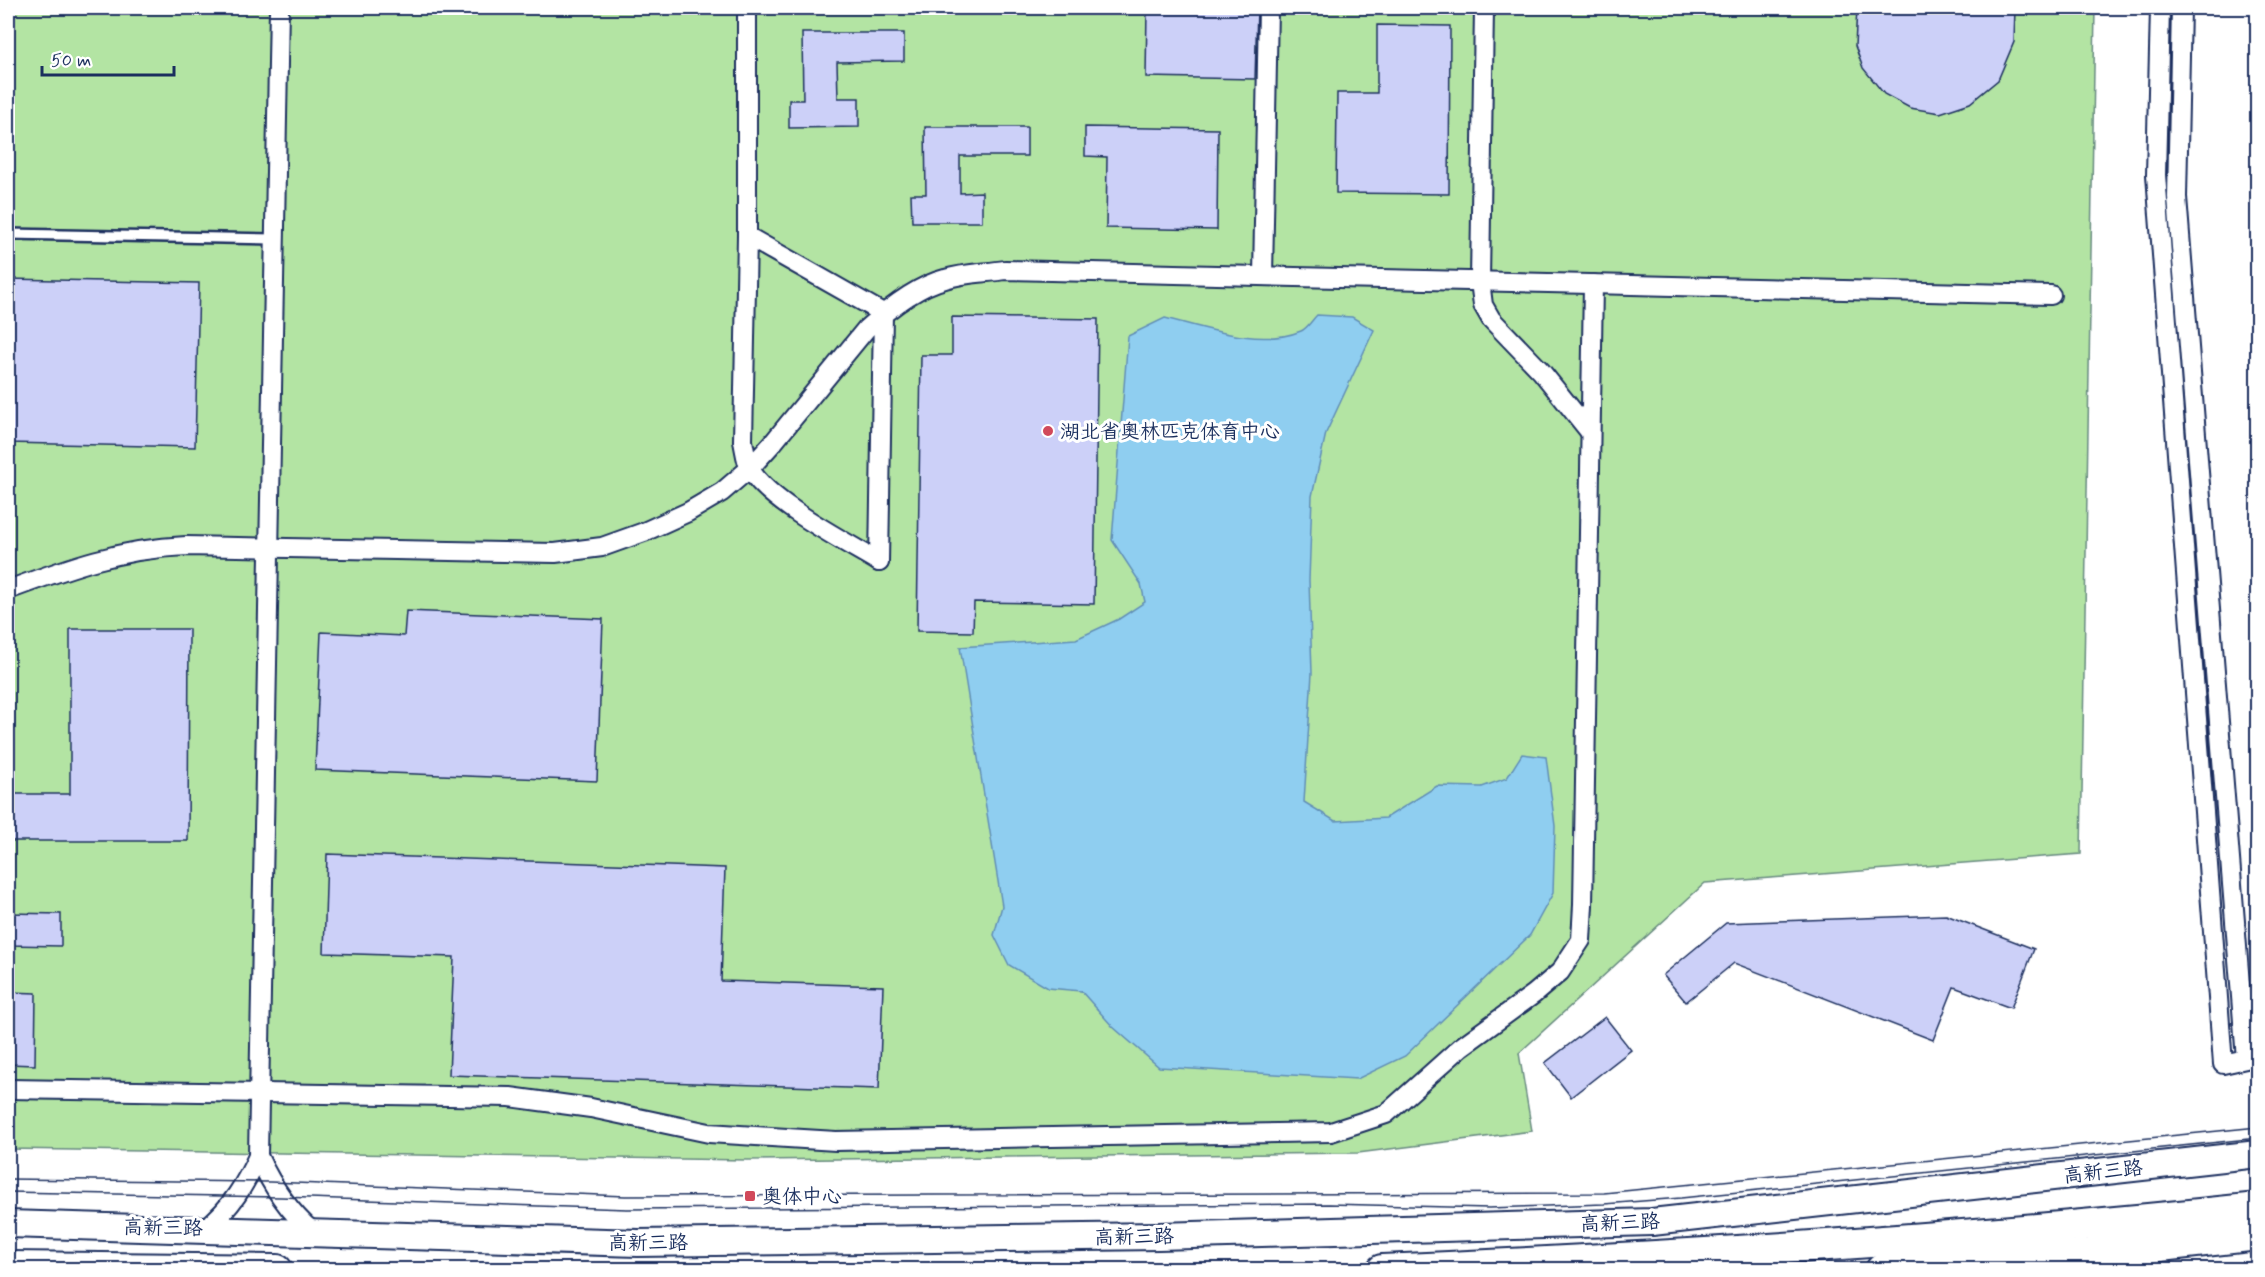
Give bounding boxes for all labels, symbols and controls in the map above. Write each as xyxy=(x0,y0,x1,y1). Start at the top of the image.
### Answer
scale bar xyxy=(42,39,174,77)
text: 50 m xyxy=(51,49,91,73)
place label: 湖北省奥林匹克体育中心 xyxy=(1060,419,1280,446)
marker: 湖北省奥林匹克体育中心 xyxy=(1041,424,1055,438)
street label: 高新三路 xyxy=(2062,1155,2145,1190)
place label: 奥体中心 xyxy=(762,1184,842,1211)
marker: 奥体中心 xyxy=(743,1189,757,1203)
street label: 高新三路 xyxy=(1580,1209,1661,1238)
street label: 高新三路 xyxy=(123,1214,204,1243)
street label: 高新三路 xyxy=(1094,1223,1175,1252)
street label: 高新三路 xyxy=(608,1230,689,1257)

